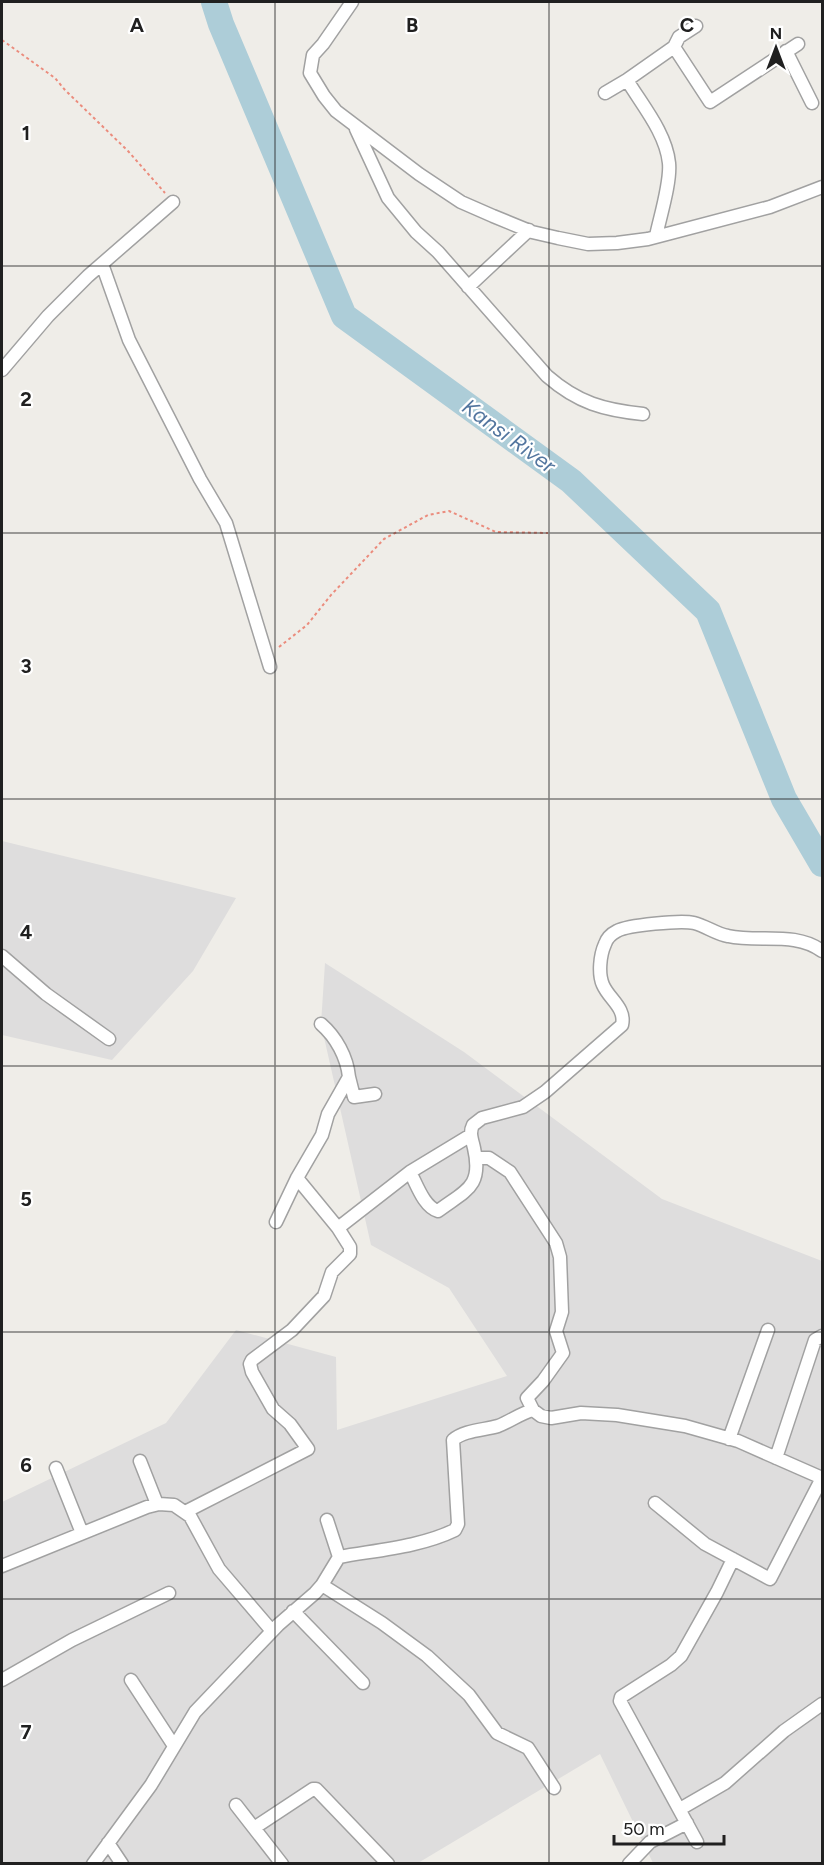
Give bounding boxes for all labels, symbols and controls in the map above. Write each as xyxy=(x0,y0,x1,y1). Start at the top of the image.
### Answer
text: A xyxy=(130,13,145,37)
text: B xyxy=(406,13,418,37)
text: C xyxy=(680,13,694,37)
north arrow xyxy=(746,18,806,78)
text: N xyxy=(770,24,782,43)
text: 1 xyxy=(22,121,30,145)
text: 2 xyxy=(20,387,32,411)
water label: Kansi River xyxy=(457,393,562,480)
text: 3 xyxy=(20,654,32,678)
text: 4 xyxy=(20,920,33,944)
text: 5 xyxy=(20,1187,32,1211)
text: 6 xyxy=(20,1453,32,1477)
text: 7 xyxy=(20,1720,32,1744)
scale bar xyxy=(614,1808,724,1846)
text: 50 m xyxy=(623,1818,665,1840)

